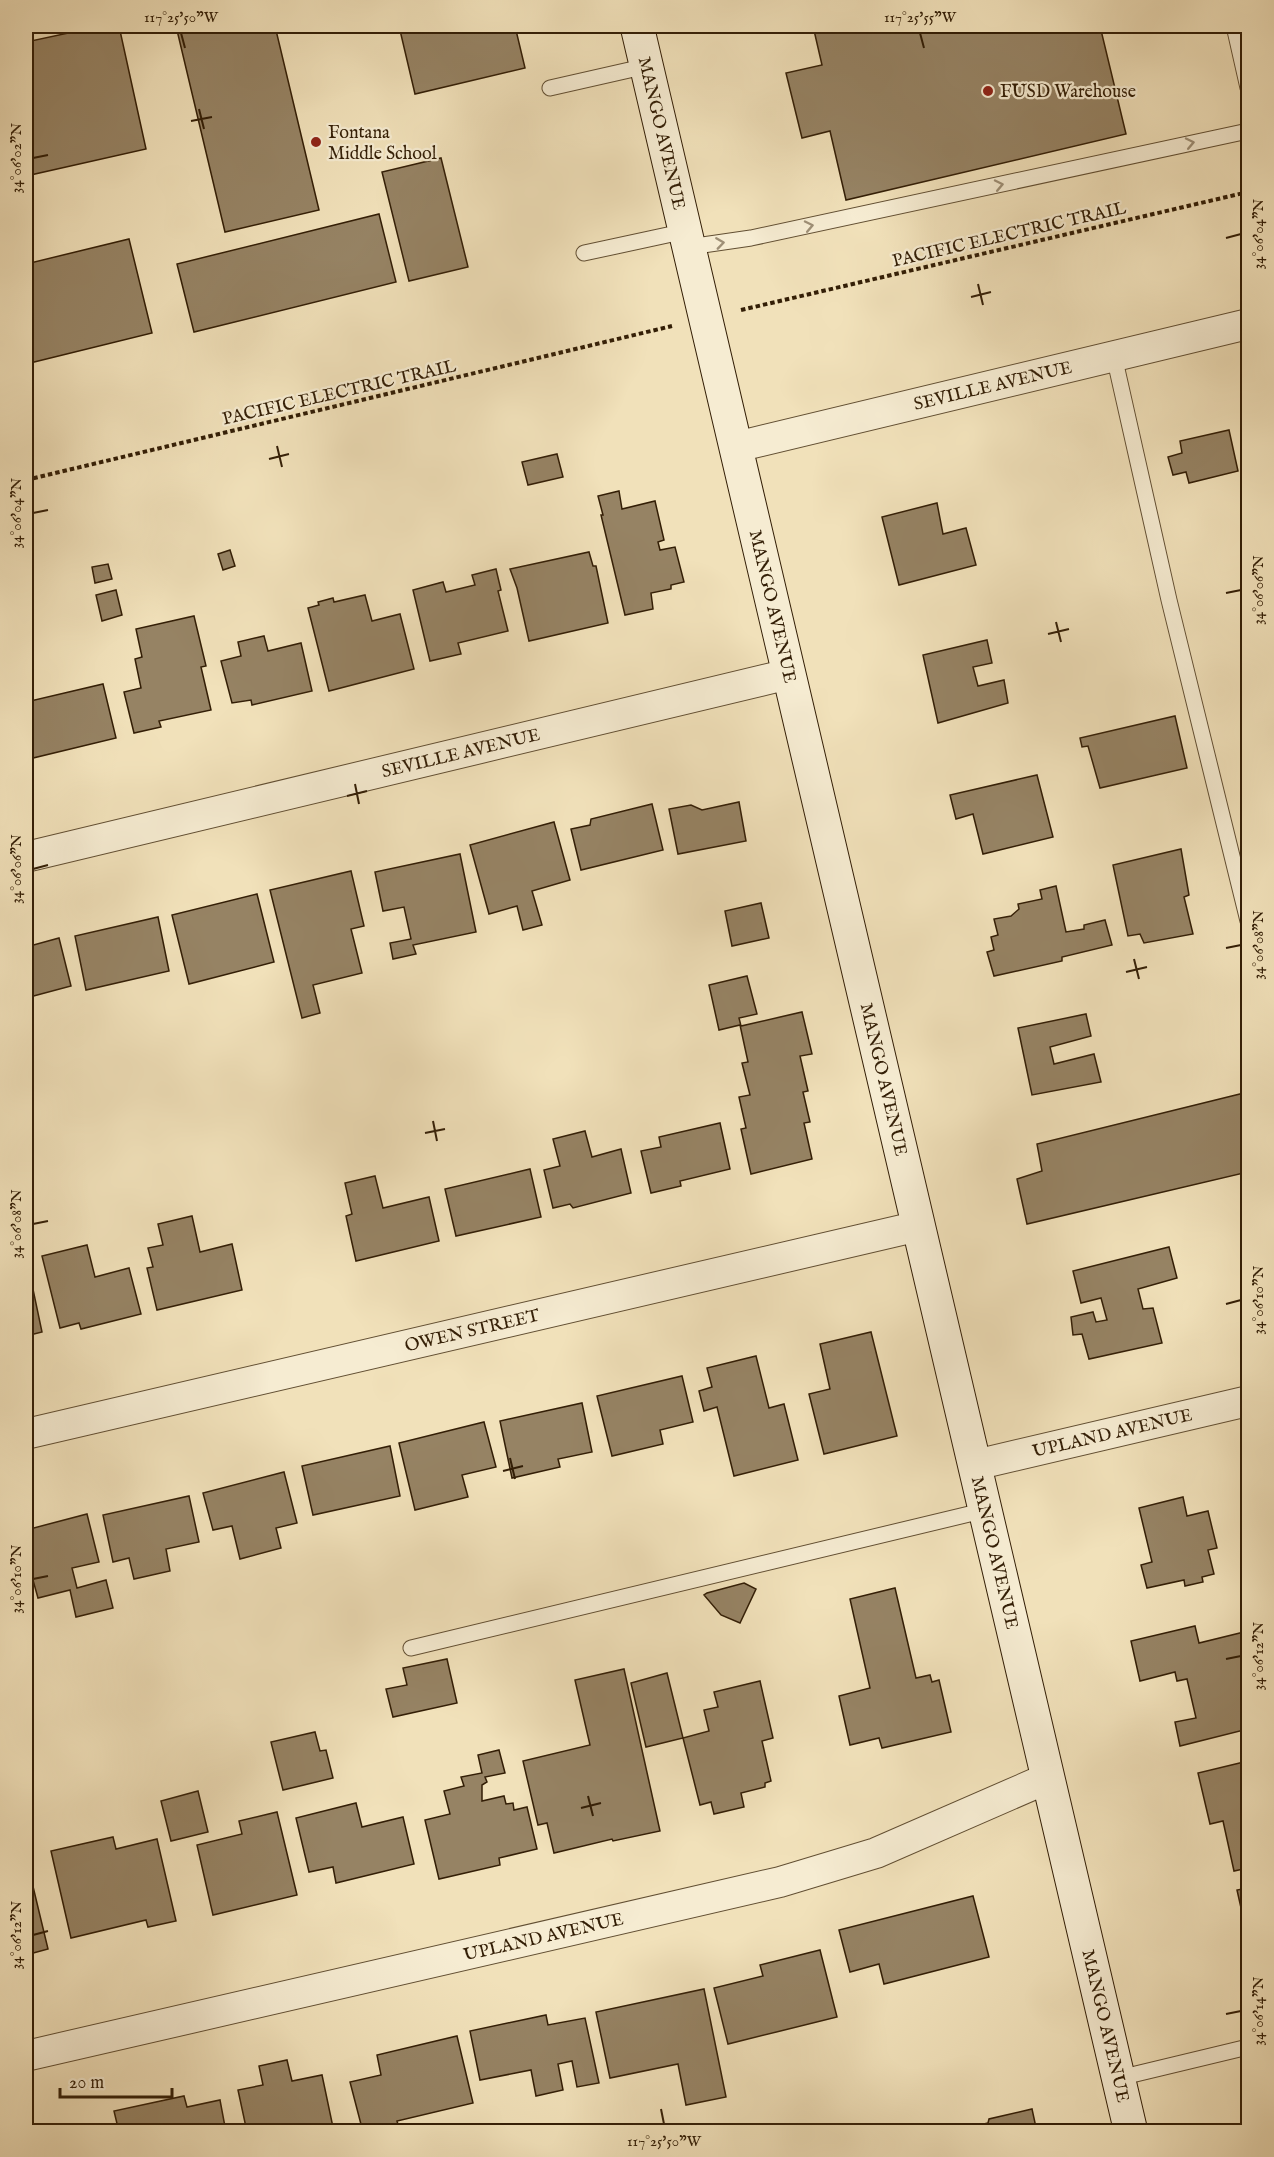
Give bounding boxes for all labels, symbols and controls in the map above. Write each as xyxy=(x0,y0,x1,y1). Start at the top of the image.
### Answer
text: 117°25'50"W xyxy=(144,8,219,27)
text: 117°25'55"W xyxy=(884,8,957,27)
street label: MANGO AVENUE xyxy=(632,55,690,212)
place label: FUSD Warehouse xyxy=(1000,81,1136,104)
marker: FUSD Warehouse xyxy=(981,84,995,98)
place label: Fontana Middle School xyxy=(328,122,437,166)
text: 34°06'02"N xyxy=(7,123,26,193)
marker: Fontana Middle School xyxy=(309,135,323,149)
one-way arrow xyxy=(1185,138,1195,151)
one-way arrow xyxy=(994,179,1004,192)
street label: PACIFIC ELECTRIC TRAIL xyxy=(890,197,1129,274)
text: 34°06'04"N xyxy=(1249,199,1268,269)
one-way arrow xyxy=(803,220,813,233)
one-way arrow xyxy=(716,237,725,249)
street label: PACIFIC ELECTRIC TRAIL xyxy=(220,355,459,432)
street label: SEVILLE AVENUE xyxy=(912,357,1075,417)
text: 34°06'04"N xyxy=(7,478,26,548)
street label: MANGO AVENUE xyxy=(743,528,801,685)
text: 34°06'06"N xyxy=(1249,555,1268,625)
street label: SEVILLE AVENUE xyxy=(380,724,543,784)
text: 34°06'06"N xyxy=(7,834,26,904)
text: 34°06'08"N xyxy=(1249,910,1268,980)
street label: MANGO AVENUE xyxy=(854,1001,912,1159)
text: 34°06'08"N xyxy=(7,1189,26,1259)
text: 34°06'10"N xyxy=(1249,1266,1268,1334)
street label: OWEN STREET xyxy=(403,1305,542,1358)
street label: UPLAND AVENUE xyxy=(1030,1404,1195,1464)
street label: MANGO AVENUE xyxy=(965,1474,1023,1632)
text: 34°06'10"N xyxy=(7,1545,26,1613)
text: 34°06'12"N xyxy=(1249,1622,1268,1690)
text: 34°06'12"N xyxy=(7,1901,26,1969)
street label: UPLAND AVENUE xyxy=(461,1908,626,1968)
street label: MANGO AVENUE xyxy=(1076,1947,1134,2105)
text: 34°06'14"N xyxy=(1249,1977,1268,2045)
scale bar xyxy=(60,2061,172,2099)
text: 20 m xyxy=(69,2072,104,2095)
text: 117°25'50"W xyxy=(627,2132,702,2151)

